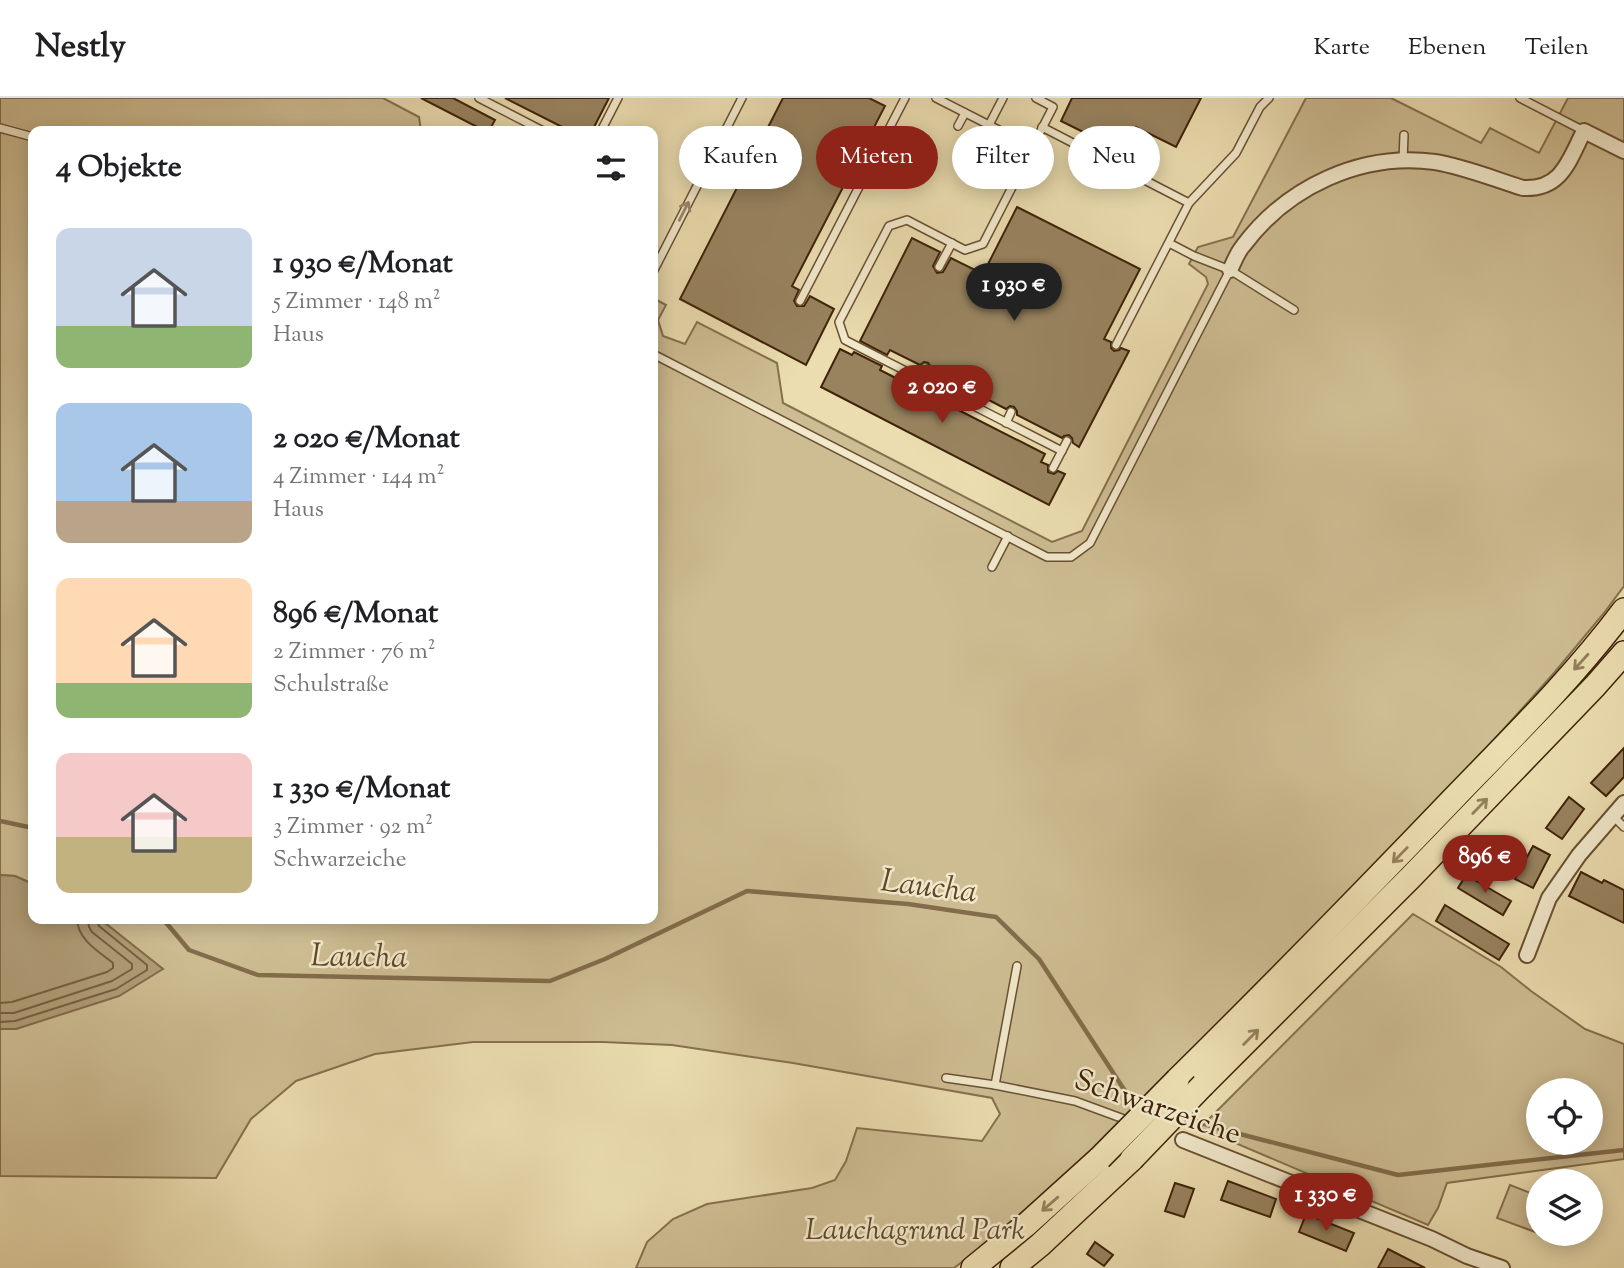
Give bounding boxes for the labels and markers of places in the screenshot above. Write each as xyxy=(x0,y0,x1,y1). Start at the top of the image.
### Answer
pin: 1 930 € xyxy=(949,264,1079,323)
pin: 2 020 € xyxy=(877,366,1007,425)
pin: 896 € xyxy=(1436,836,1534,895)
pin: 1 330 € xyxy=(1261,1174,1391,1233)

